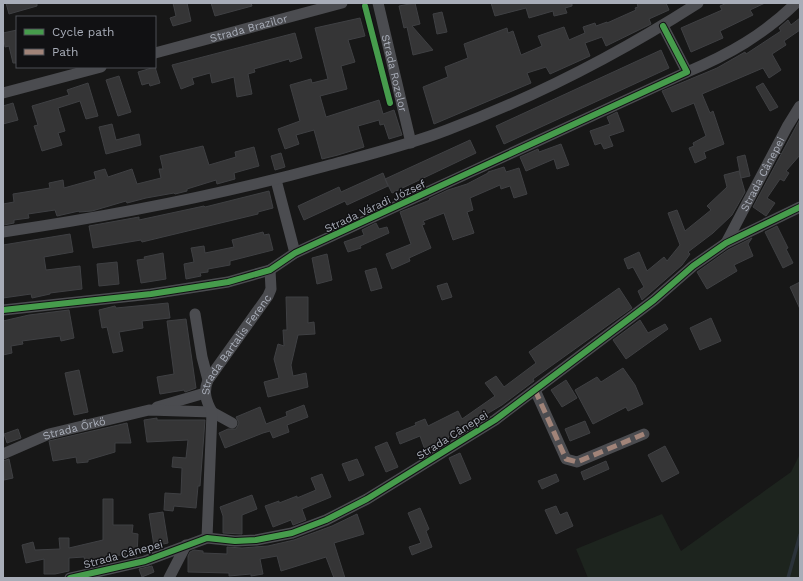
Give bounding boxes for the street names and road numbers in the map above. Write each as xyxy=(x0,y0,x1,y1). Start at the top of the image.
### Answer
street label: Strada Brazilor xyxy=(209,12,290,45)
street label: Strada Rozelor xyxy=(379,33,410,114)
street label: Strada Cânepei xyxy=(738,135,788,214)
street label: Strada Váradi József xyxy=(323,177,428,236)
street label: Strada Bartalis Ferenc xyxy=(199,292,274,395)
street label: Strada Cânepei xyxy=(414,408,491,463)
street label: Strada Őrkő xyxy=(41,415,107,443)
street label: Strada Cânepei xyxy=(82,538,164,571)

